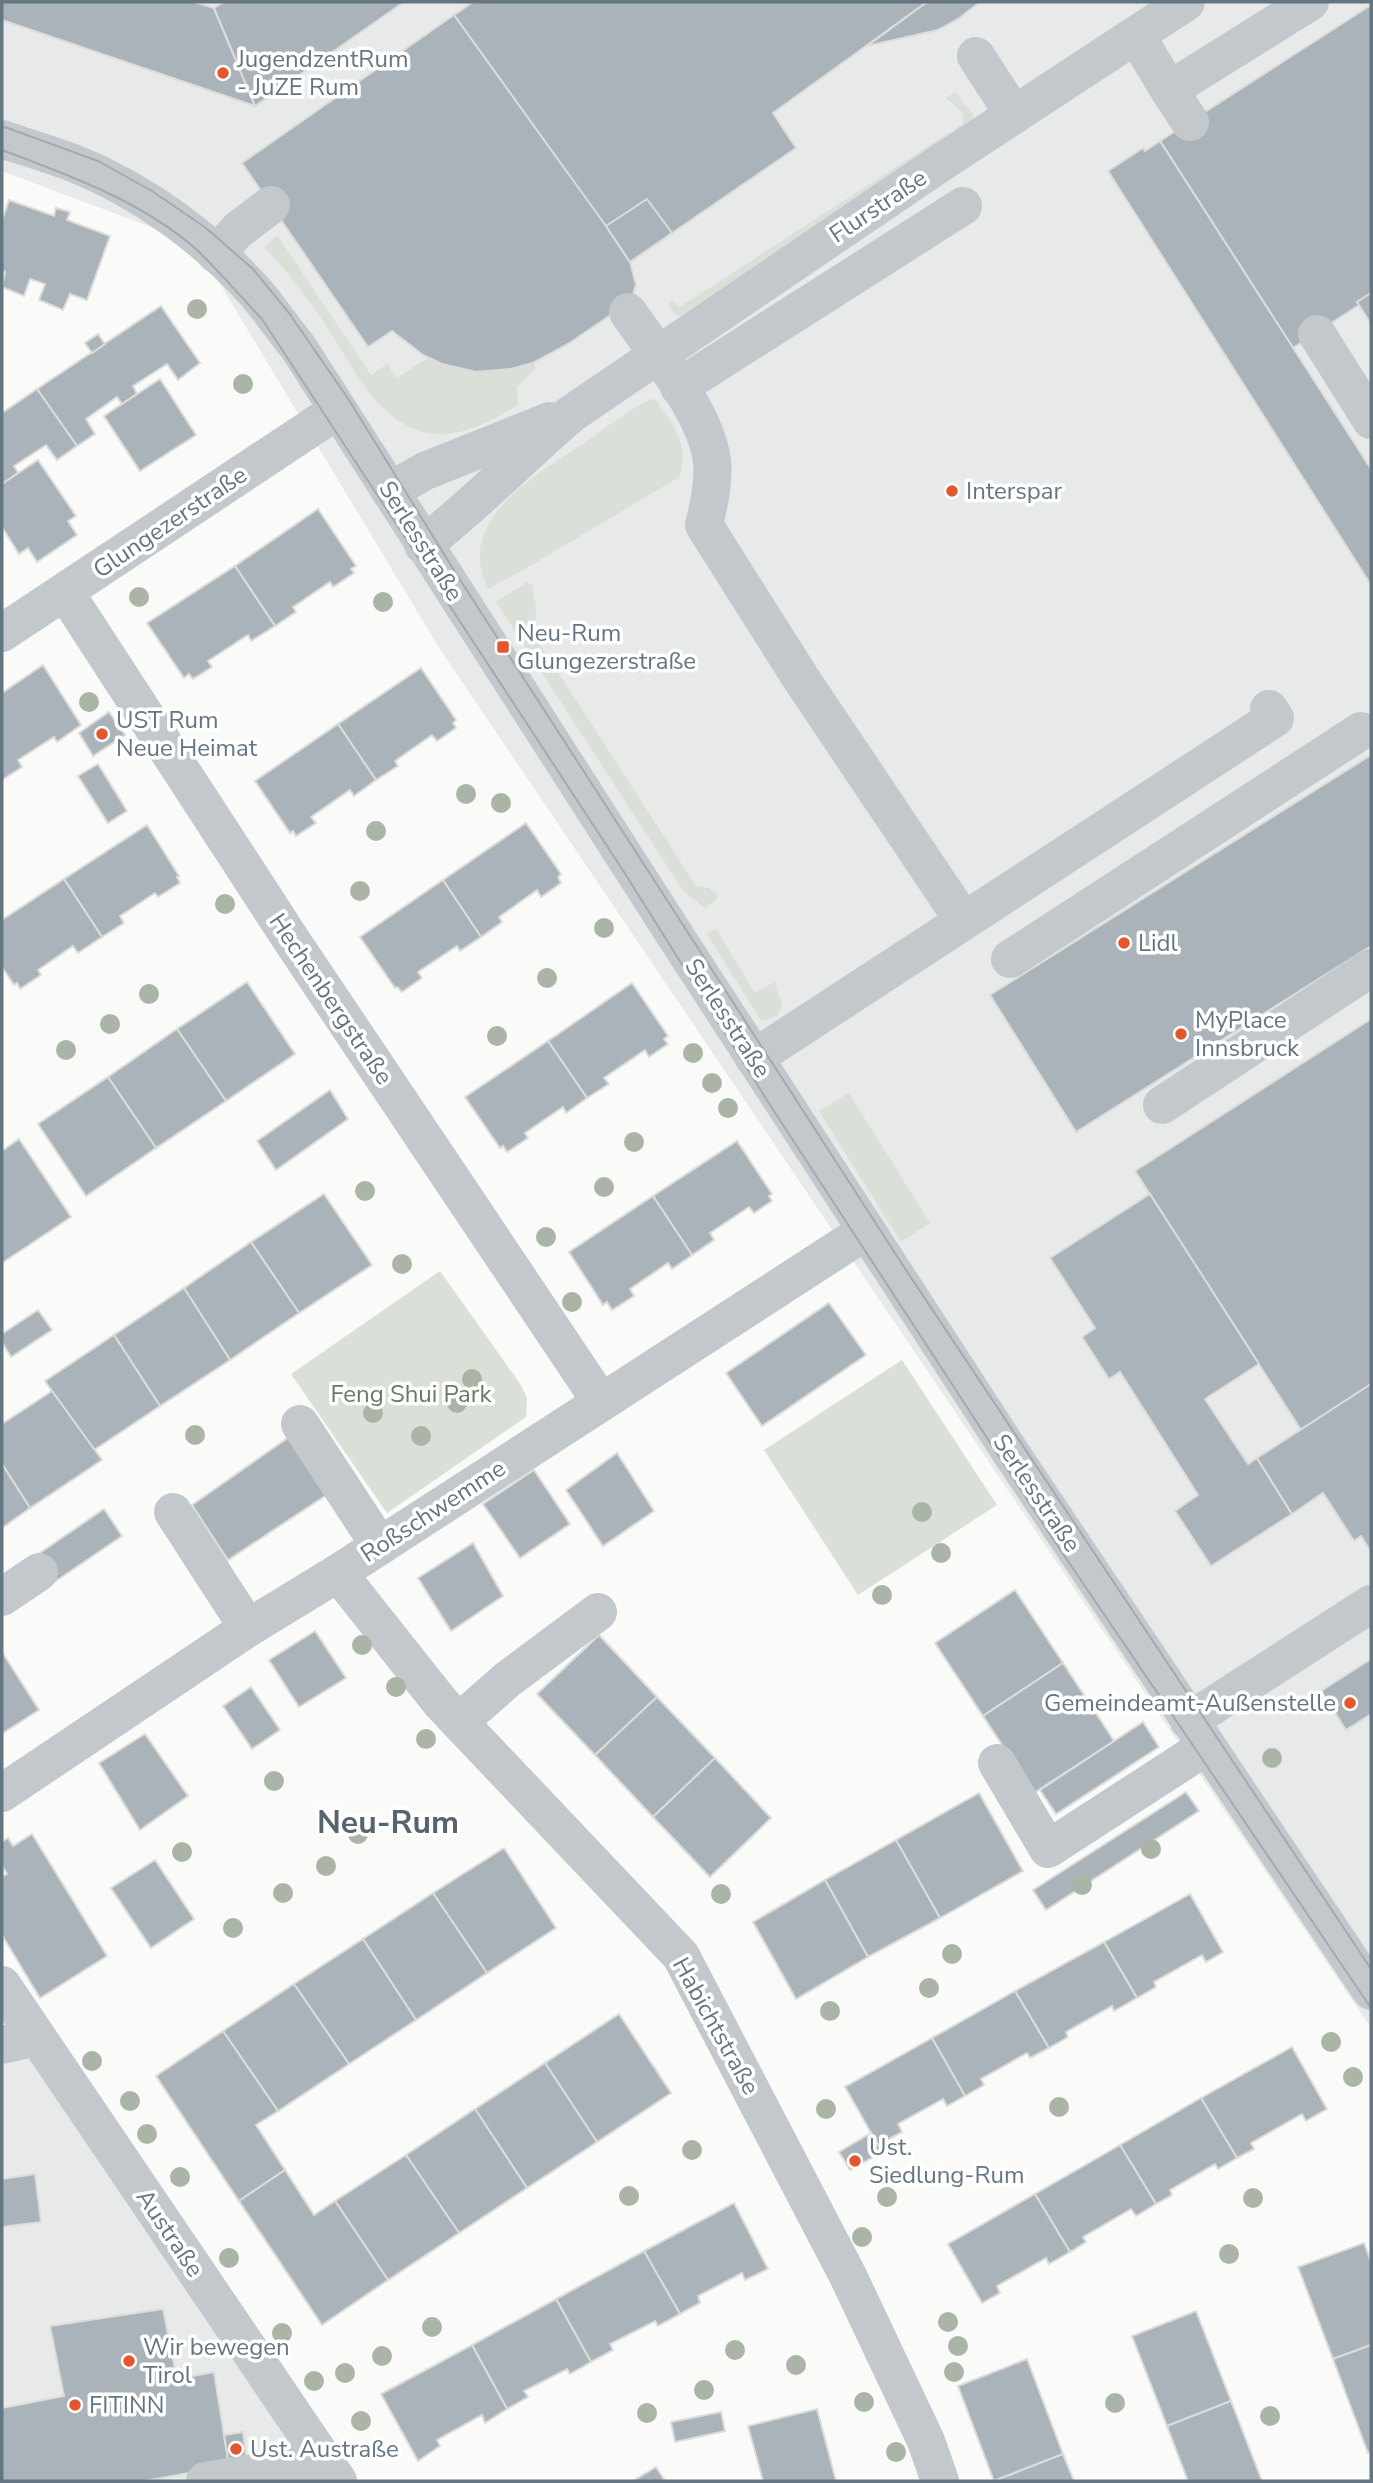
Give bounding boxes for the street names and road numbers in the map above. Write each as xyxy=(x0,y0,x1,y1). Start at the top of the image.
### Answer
street label: Flurstraße xyxy=(823,162,933,250)
street label: Glungezerstraße xyxy=(87,459,253,585)
street label: Serlesstraße xyxy=(371,475,471,607)
street label: Hechenbergstraße xyxy=(262,907,400,1091)
street label: Serlesstraße xyxy=(678,952,778,1084)
street label: Serlesstraße xyxy=(986,1428,1088,1558)
street label: Roßschwemme xyxy=(354,1452,512,1570)
street label: Habichtstraße xyxy=(665,1952,767,2100)
street label: Austraße xyxy=(129,2183,211,2283)

